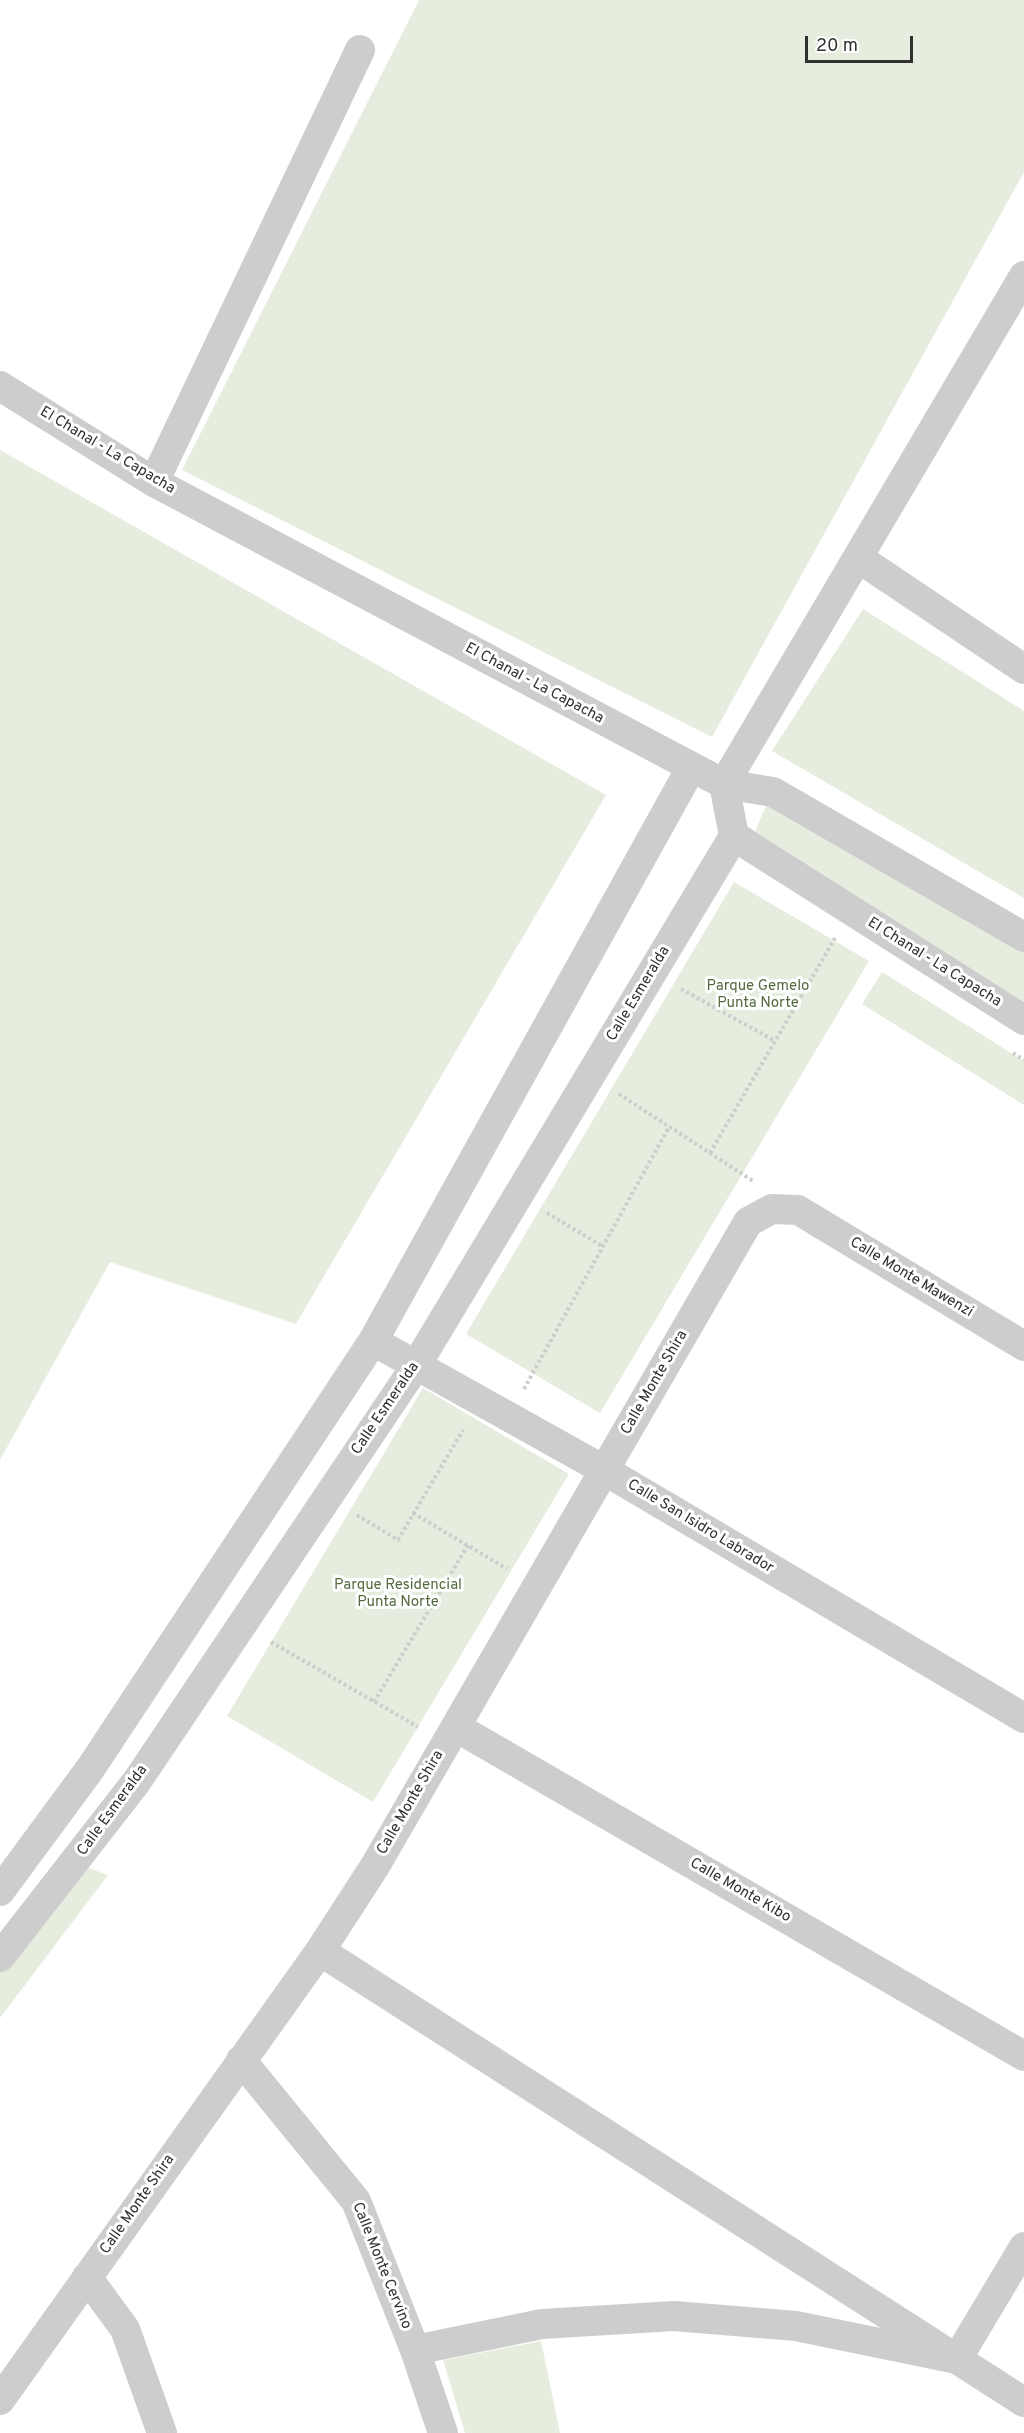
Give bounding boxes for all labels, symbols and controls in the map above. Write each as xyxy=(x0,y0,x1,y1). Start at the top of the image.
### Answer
scale bar xyxy=(808,24,916,62)
text: 20 m xyxy=(816,35,858,58)
street label: El Chanal - La Capacha xyxy=(36,404,178,498)
street label: El Chanal - La Capacha xyxy=(462,640,606,728)
street label: El Chanal - La Capacha xyxy=(864,914,1004,1012)
street label: Calle Esmeralda xyxy=(604,943,674,1045)
park label: Parque Gemelo Punta Norte xyxy=(707,978,809,1013)
street label: Calle Monte Mawenzi xyxy=(846,1234,976,1322)
street label: Calle Monte Shira xyxy=(618,1328,692,1438)
street label: Calle Esmeralda xyxy=(348,1359,424,1459)
street label: Calle San Isidro Labrador xyxy=(624,1476,776,1578)
park label: Parque Residencial Punta Norte xyxy=(334,1577,462,1612)
street label: Calle Monte Shira xyxy=(374,1748,448,1858)
street label: Calle Esmeralda xyxy=(74,1762,152,1860)
street label: Calle Monte Kibo xyxy=(686,1855,794,1927)
street label: Calle Monte Shira xyxy=(97,2152,179,2258)
street label: Calle Monte Cervino xyxy=(347,2200,415,2332)

